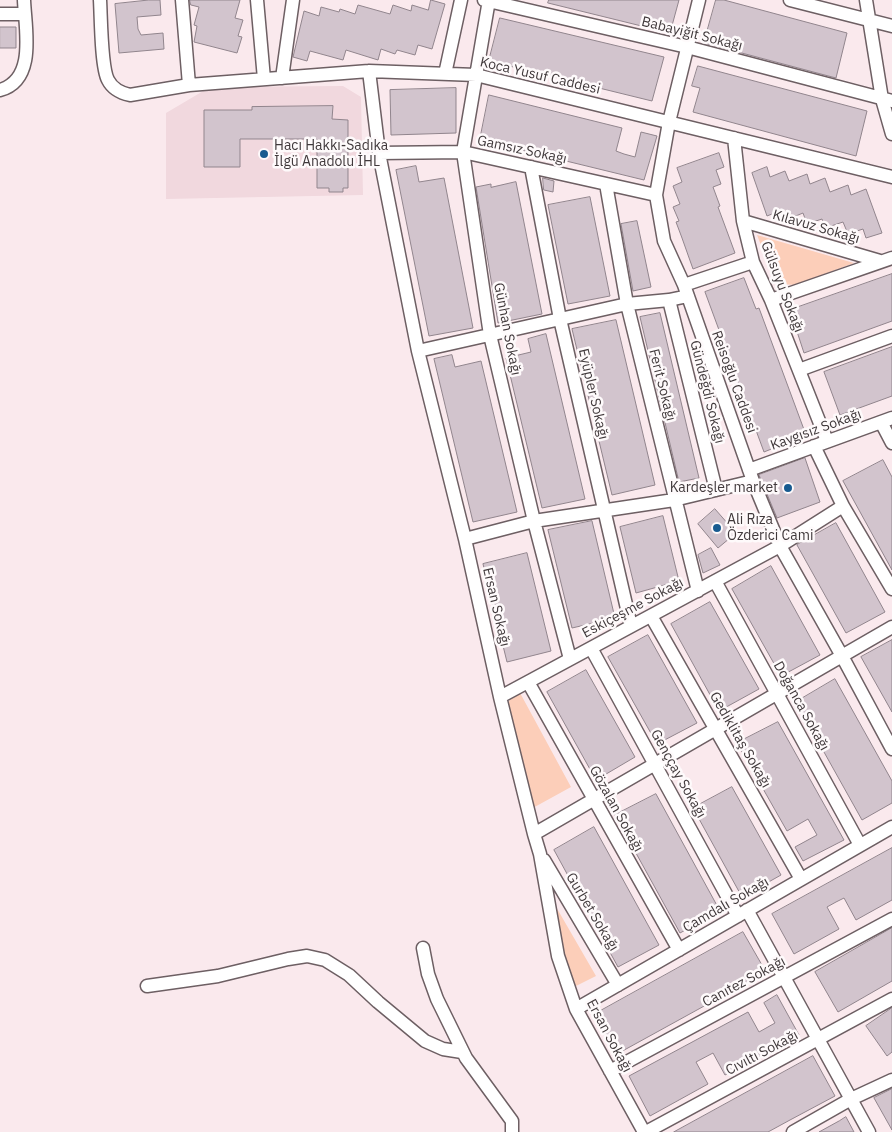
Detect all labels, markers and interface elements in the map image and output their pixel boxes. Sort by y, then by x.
street label: Babayiğit Sokağı [640,13,744,55]
street label: Koca Yusuf Caddesi [478,54,602,98]
street label: Gamsız Sokağı [476,132,568,168]
place label: Hacı Hakkı-Sadıka İlgü Anadolu İHL [274,138,388,170]
marker: Hacı Hakkı-Sadıka İlgü Anadolu İHL [258,148,270,160]
street label: Kılavuz Sokağı [771,207,861,247]
street label: Gülsuyu Sokağı [757,239,807,335]
street label: Günhan Sokağı [490,281,524,377]
street label: Reisoğlu Caddesi [708,329,760,435]
street label: Gündeğdi Sokağı [686,339,728,445]
street label: Eyüpler Sokağı [574,347,612,441]
street label: Ferit Sokağı [645,347,679,423]
street label: Kaygısız Sokağı [768,406,864,454]
place label: Kardeşler market [670,480,778,496]
marker: Kardeşler market [782,482,794,494]
place label: Ali Rıza Özderici Cami [727,512,813,544]
marker: Ali Rıza Özderici Cami [711,522,723,534]
street label: Ersan Sokağı [479,566,513,648]
street label: Eskiçeşme Sokağı [580,574,686,642]
street label: Doğanca Sokağı [770,658,832,754]
street label: Gediklitaş Sokağı [706,689,774,791]
street label: Genççay Sokağı [647,727,709,821]
street label: Gözalan Sokağı [585,763,647,855]
street label: Gurbet Sokağı [562,870,622,954]
street label: Çamdalı Sokağı [680,874,772,936]
street label: Canıtez Sokağı [700,953,788,1011]
street label: Ersan Sokağı [583,996,635,1076]
street label: Cıvıltı Sokağı [723,1027,801,1079]

